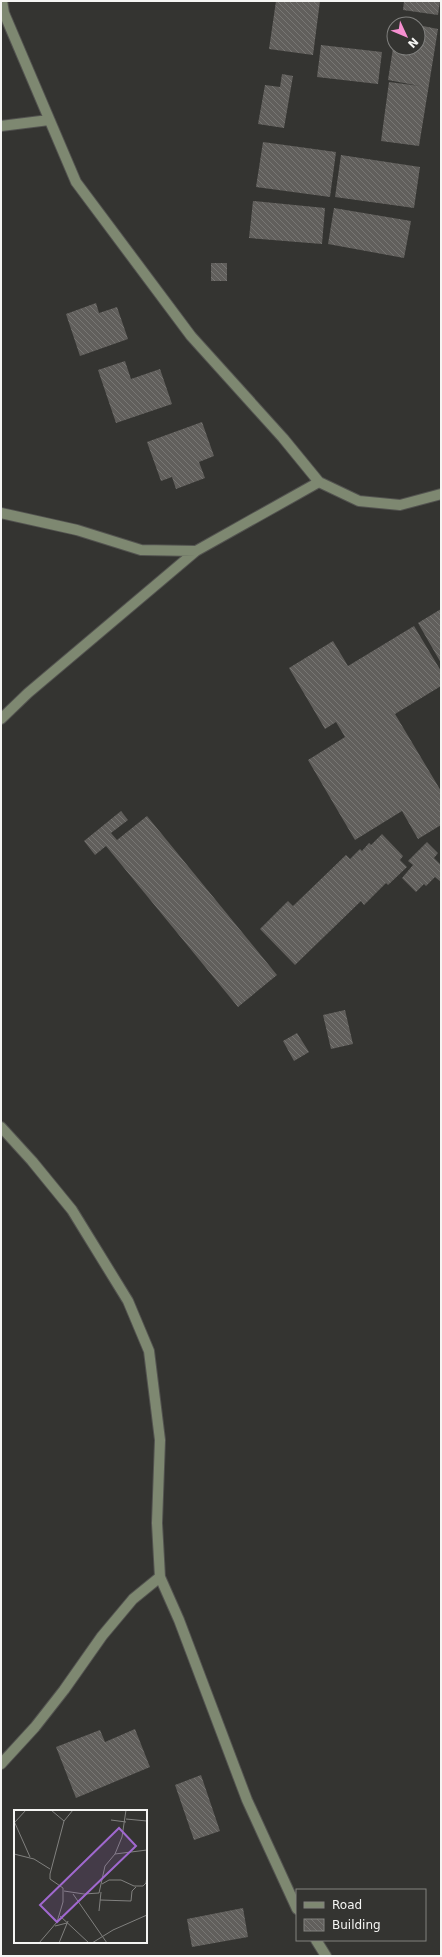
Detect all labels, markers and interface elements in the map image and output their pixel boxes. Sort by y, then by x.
north arrow [386,16,426,56]
text: N [405,35,421,50]
inset map [14,1810,147,1943]
legend [296,1889,426,1941]
text: Road [332,1898,362,1912]
text: Building [332,1918,381,1932]

